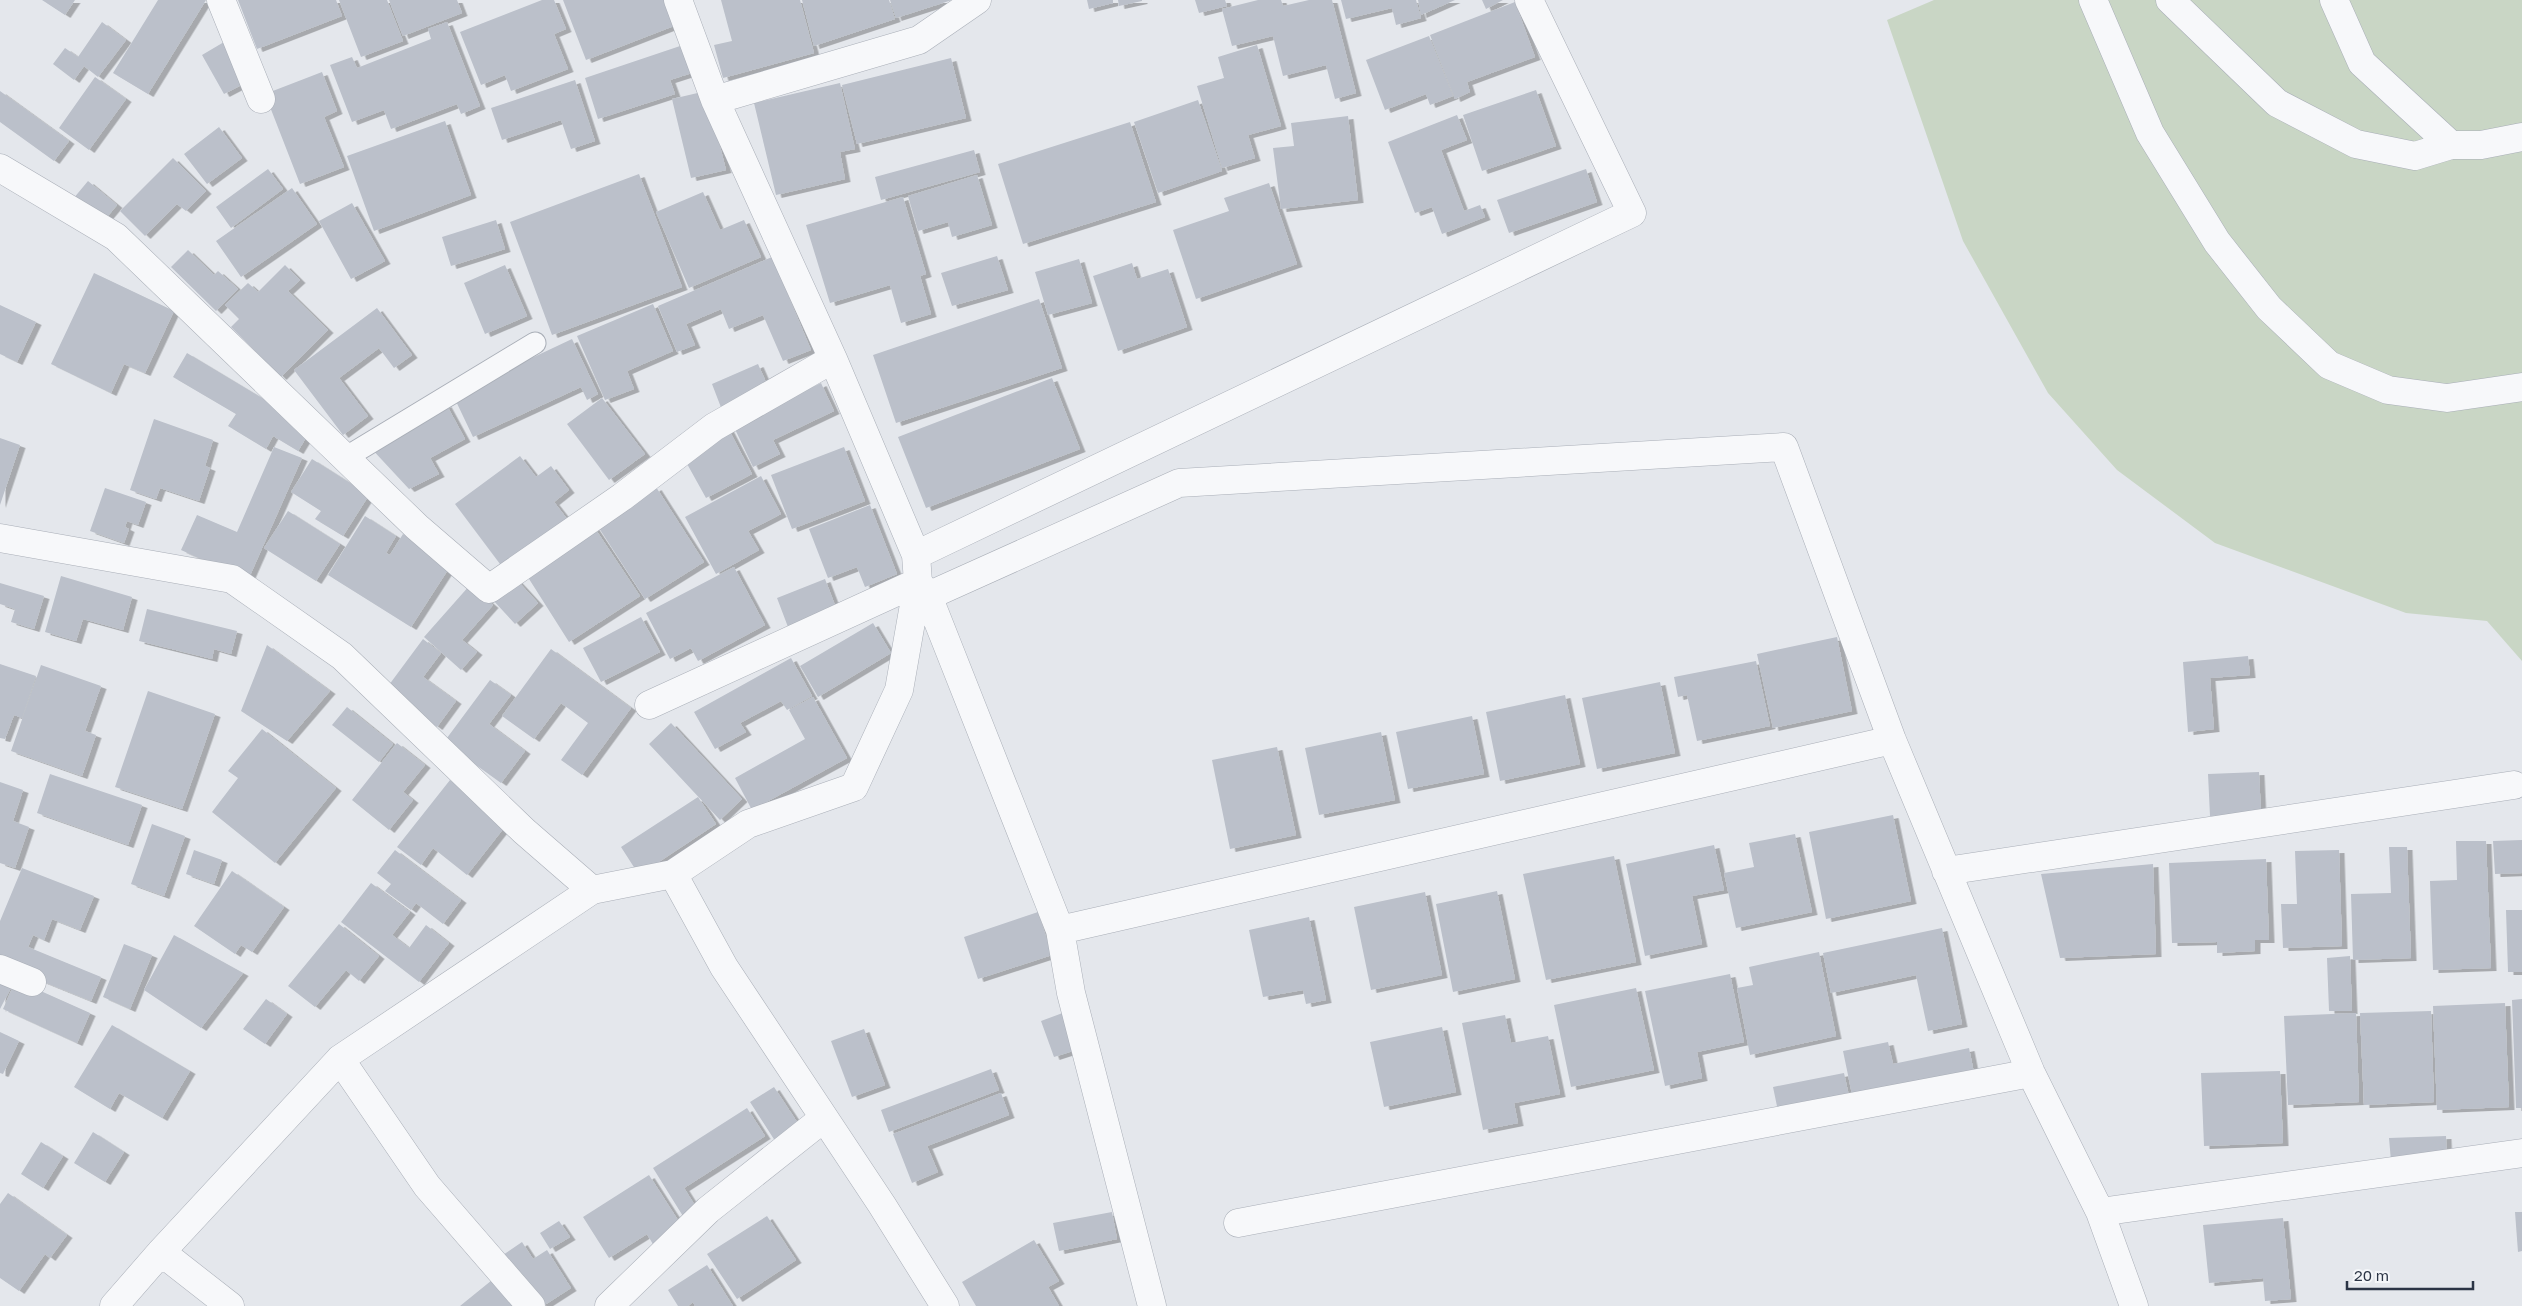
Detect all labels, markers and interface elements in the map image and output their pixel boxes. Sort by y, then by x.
scale bar [2347,1258,2473,1290]
text: 20 m [2354,1266,2389,1284]

